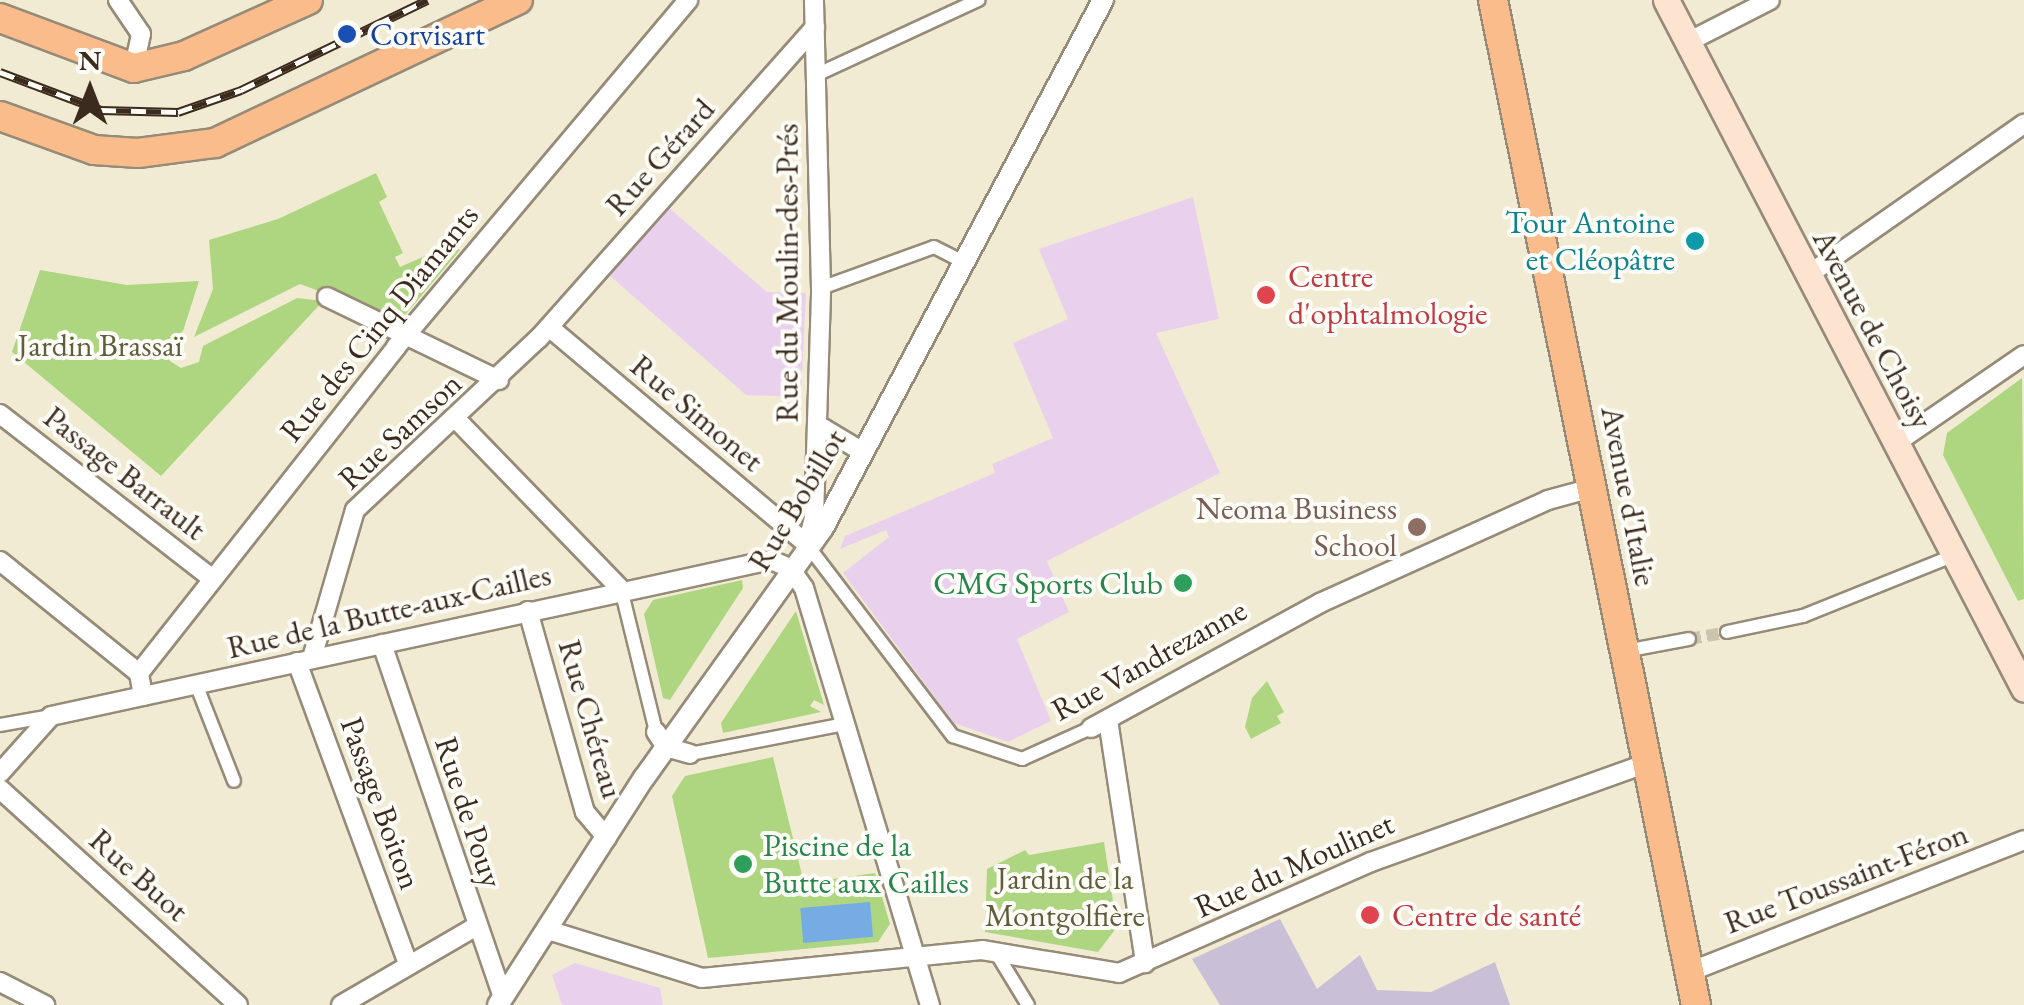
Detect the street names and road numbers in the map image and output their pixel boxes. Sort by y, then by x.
street label: Rue Gérard [597,90,723,224]
street label: Rue du Moulin-des-Prés [768,123,806,423]
street label: Rue des Cinq Diamants [272,197,486,449]
street label: Avenue de Choisy [1804,223,1942,435]
street label: Rue Simonet [623,346,771,480]
street label: Rue Samson [331,364,469,498]
street label: Passage Barrault [36,398,214,548]
street label: Avenue d'Italie [1593,403,1665,589]
street label: Rue Bobillot [740,422,854,578]
street label: Rue de la Butte-aux-Cailles [223,555,555,667]
street label: Rue Vandrezanne [1045,591,1253,729]
street label: Rue Chéreau [550,635,632,803]
street label: Passage Boiton [332,712,430,894]
street label: Rue de Pouy [427,732,511,892]
street label: Rue du Moulinet [1189,804,1399,926]
street label: Rue Toussaint-Féron [1719,814,1973,942]
street label: Rue Buot [82,821,196,929]

